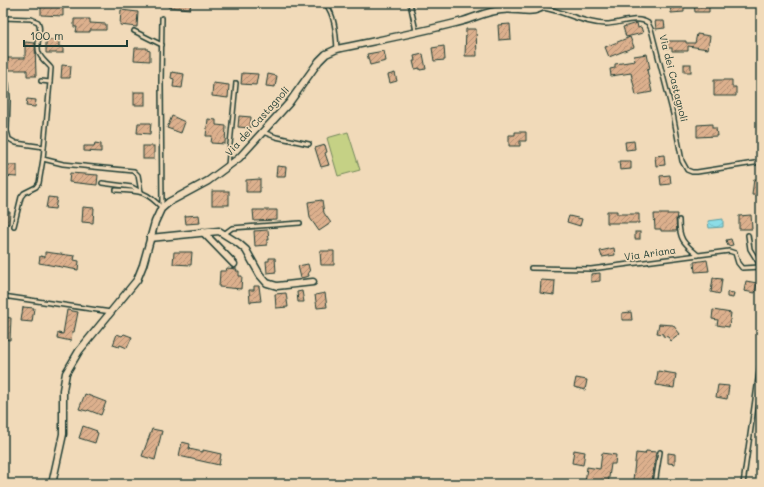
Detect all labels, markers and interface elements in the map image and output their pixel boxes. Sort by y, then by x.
scale bar [24,22,127,48]
text: 100 m [30,27,64,43]
street label: Via dei Castagnoli [656,33,692,123]
street label: Via dei Castagnoli [222,83,292,159]
street label: Via Ariana [623,242,677,264]

